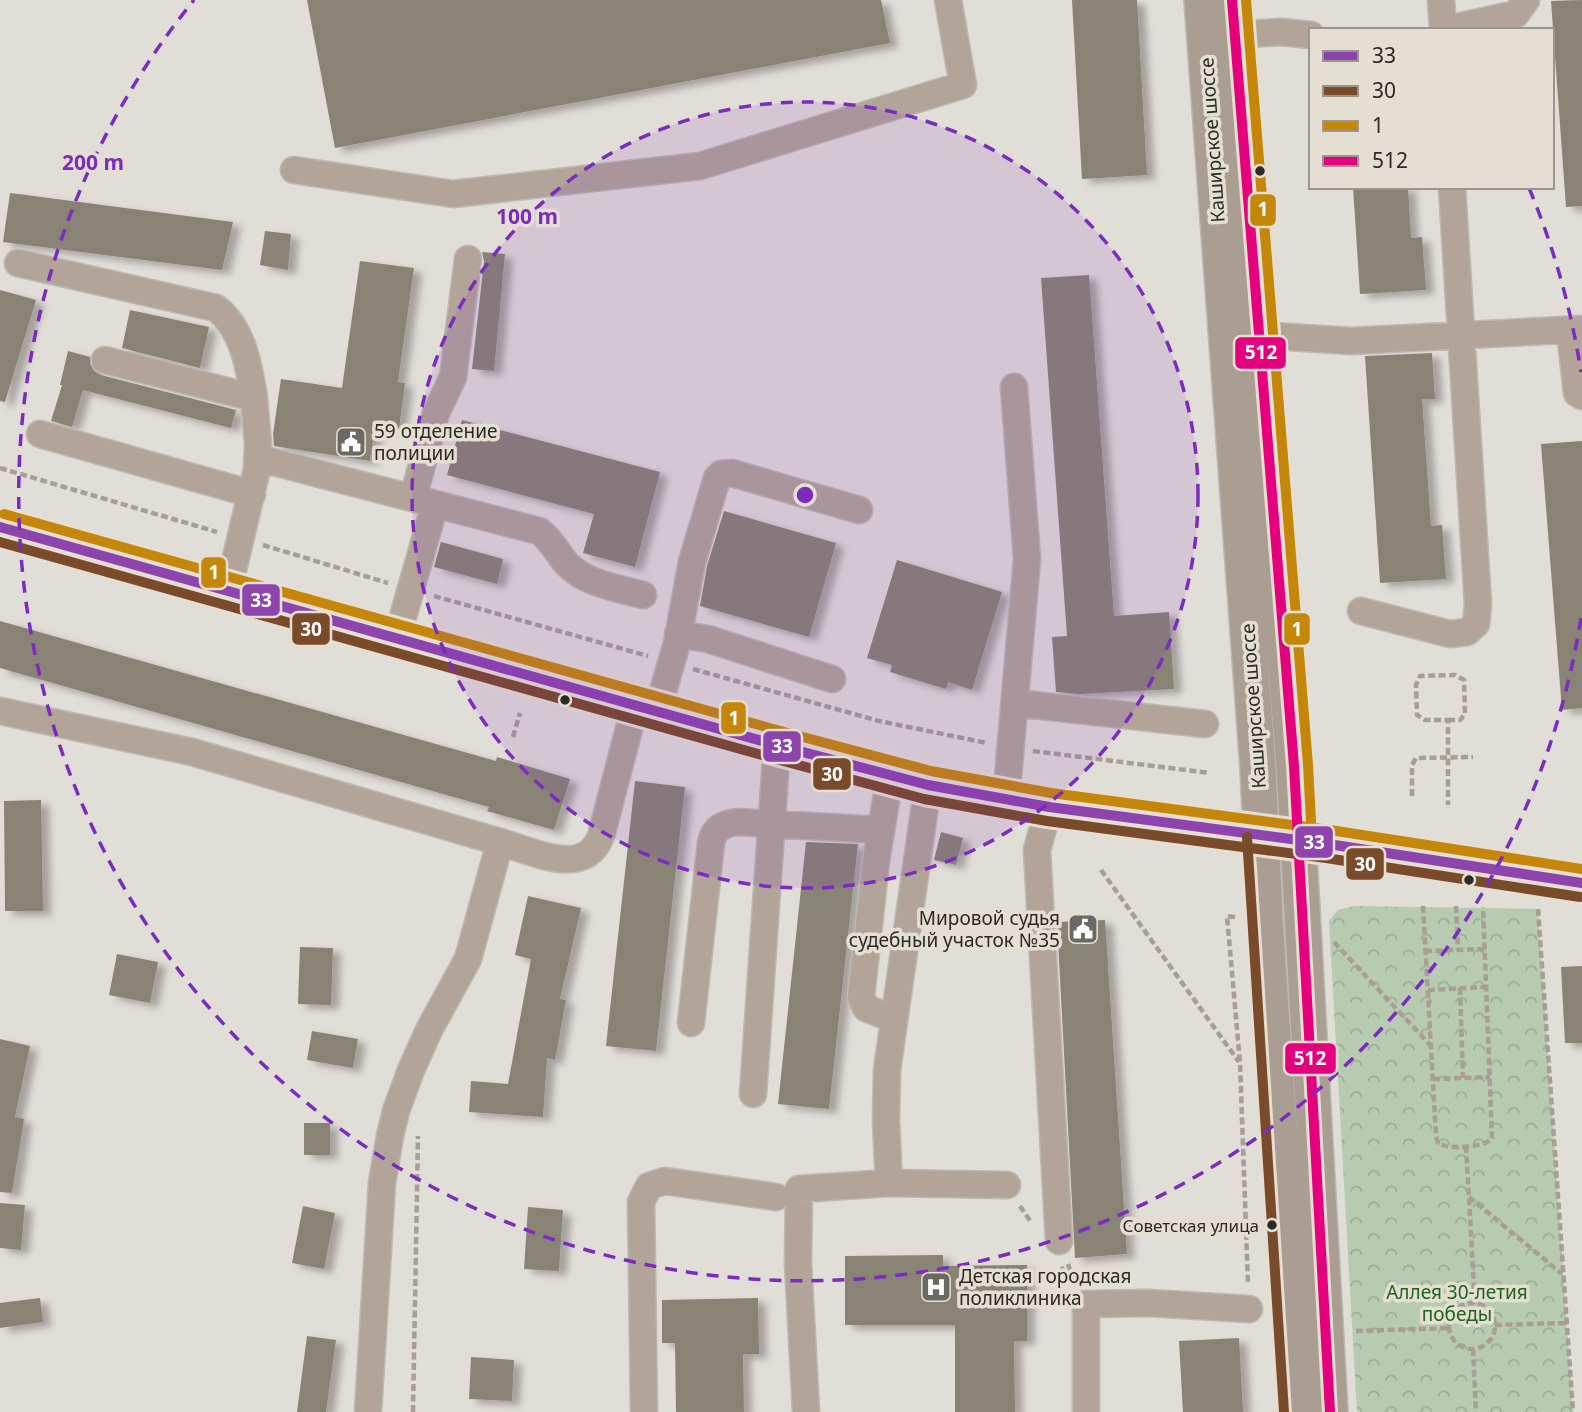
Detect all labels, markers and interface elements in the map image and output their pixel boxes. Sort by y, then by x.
legend [1309,28,1554,189]
text: 33 [1372,41,1396,69]
street label: Каширское шоссе [1193,57,1231,223]
text: 30 [1372,76,1396,104]
text: 1 [1372,111,1384,139]
text: 512 [1372,146,1408,174]
text: 200 m [62,148,124,176]
unlabelled marker [1253,164,1267,178]
line badge: 1 [1249,193,1277,227]
text: 1 [1258,196,1268,222]
text: 100 m [496,202,558,230]
line badge: 512 [1234,336,1287,370]
text: 512 [1245,339,1277,365]
place label: 59 отделение полиции [374,418,497,466]
public building icon: 59 отделение полиции [334,425,368,459]
centre of rings [793,483,817,507]
line badge: 1 [200,556,227,589]
text: 1 [209,559,219,585]
line badge: 33 [241,583,281,617]
text: 33 [250,587,272,613]
line badge: 30 [291,612,331,646]
line badge: 1 [1283,612,1311,646]
text: 30 [300,616,322,642]
text: 1 [1292,616,1302,642]
street label: Каширское шоссе [1234,623,1272,789]
unlabelled marker [558,693,572,707]
line badge: 1 [720,701,747,735]
text: 1 [729,705,739,731]
line badge: 33 [762,730,802,763]
text: 33 [771,733,793,759]
line badge: 30 [812,757,852,791]
text: 30 [821,761,843,787]
line badge: 33 [1294,825,1334,859]
text: 33 [1303,829,1325,855]
line badge: 30 [1345,847,1385,881]
text: 30 [1354,851,1376,877]
unlabelled marker [1462,873,1476,887]
place label: Мировой судья судебный участок №35 [849,905,1060,953]
public building icon: Мировой судья судебный участок №35 [1066,912,1100,946]
line badge: 512 [1284,1042,1337,1075]
text: 512 [1294,1045,1326,1071]
place label: Советская улица [1123,1214,1259,1237]
marker: Советская улица [1265,1218,1279,1232]
place label: Детская городская поликлиника [959,1263,1132,1311]
hospital icon: Детская городская поликлиника [919,1270,953,1304]
park label: Аллея 30-летия победы [1386,1279,1528,1327]

